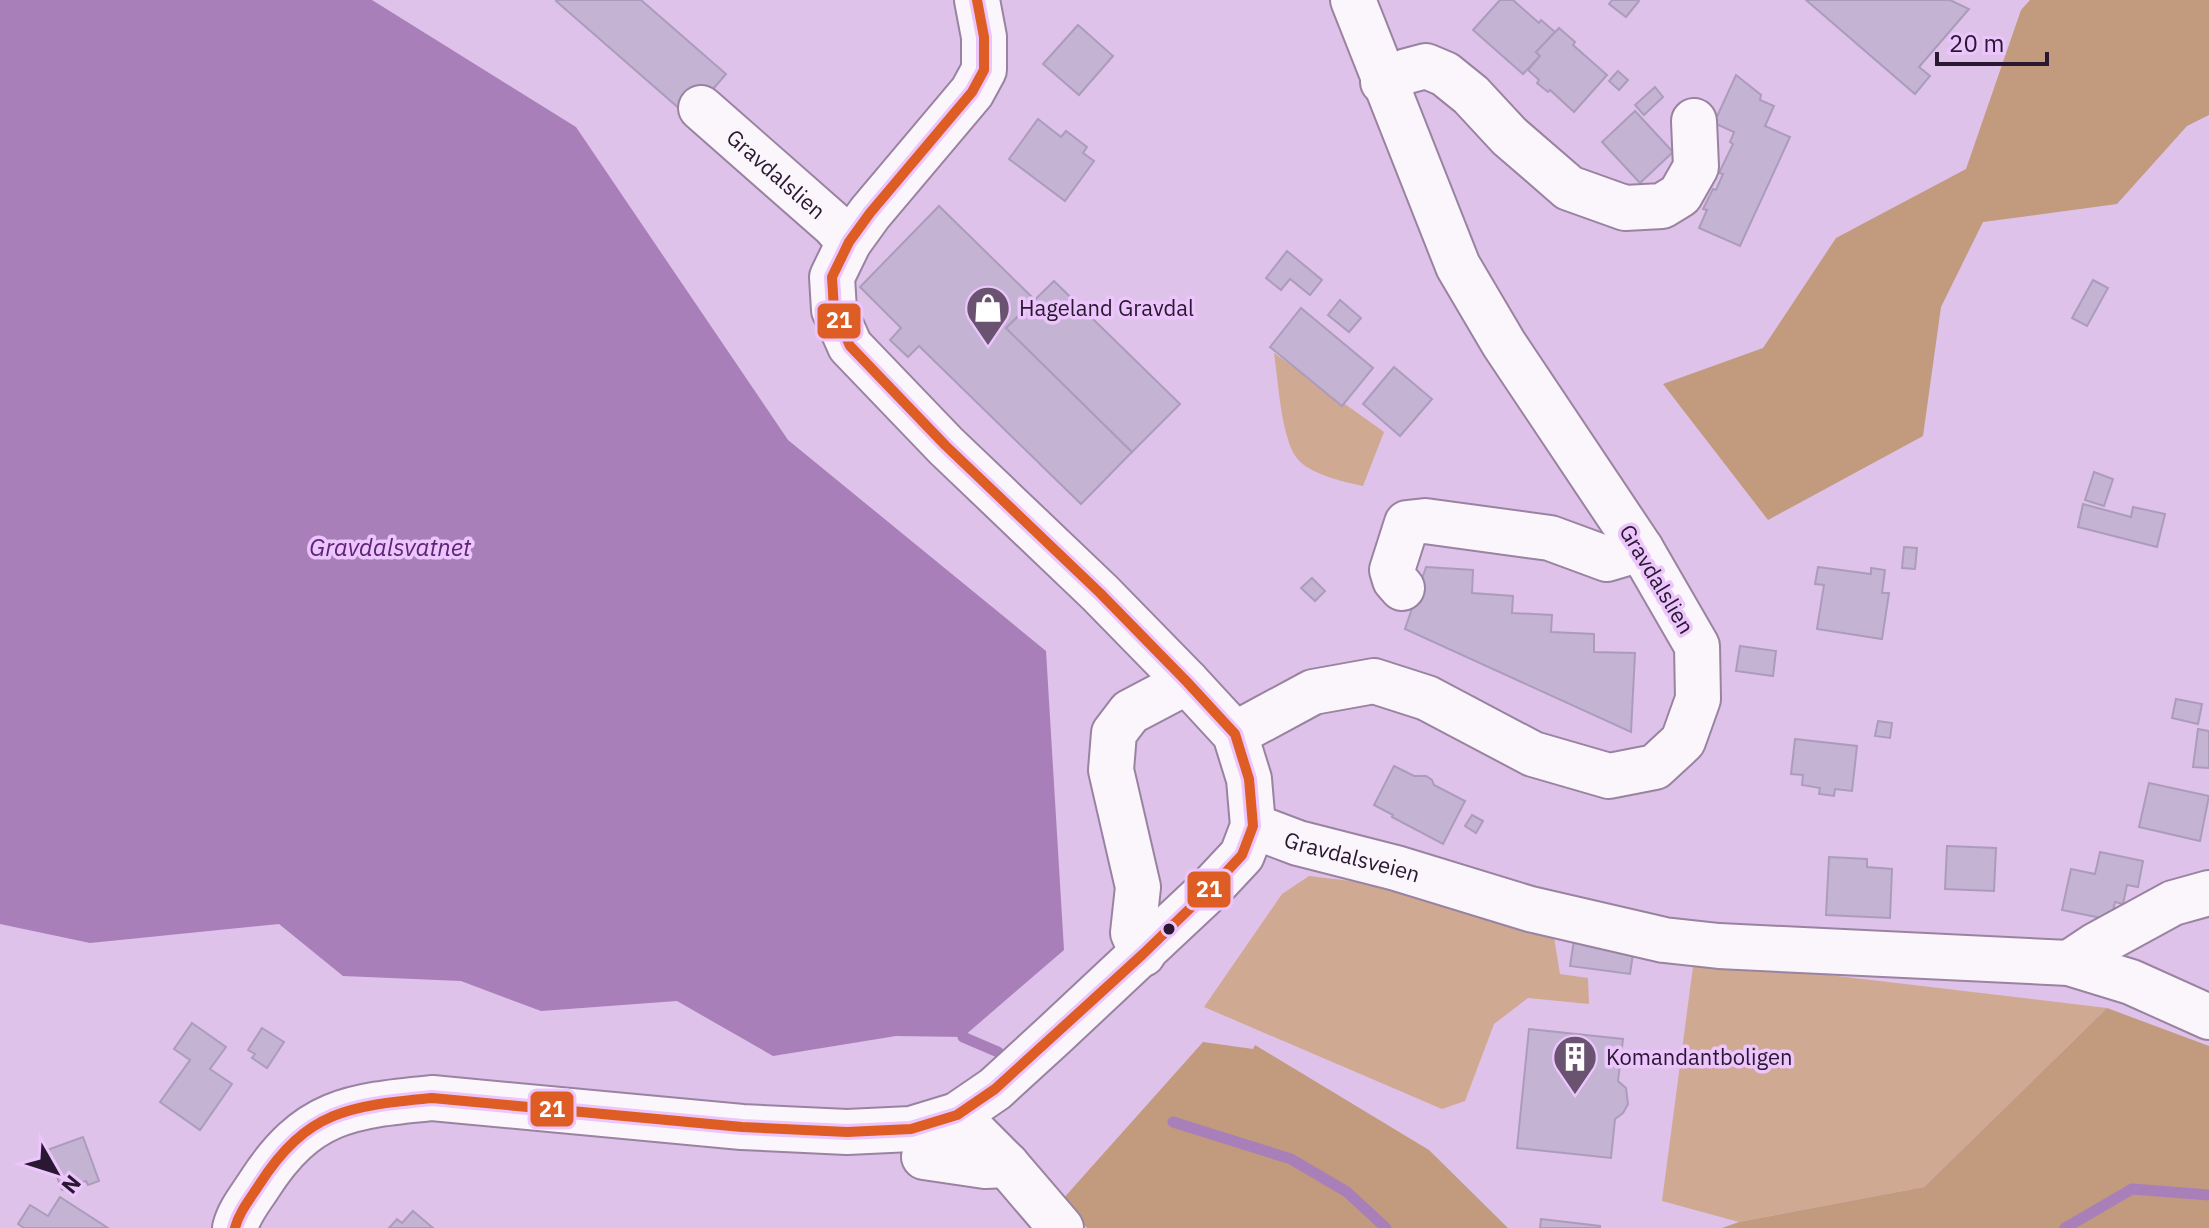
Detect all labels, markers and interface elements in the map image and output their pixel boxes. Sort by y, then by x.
scale bar [1937,16,2047,66]
text: 20 m [1949,27,2004,59]
street label: Gravdalslien [721,122,832,225]
shop icon: Hageland Gravdal [964,284,1012,347]
place label: Hageland Gravdal [1019,293,1194,322]
line badge: 21 [816,302,862,340]
text: 21 [826,305,852,334]
street label: Gravdalslien [1613,519,1701,639]
water label: Gravdalsvatnet [309,531,472,563]
street label: Gravdalsveien [1280,824,1424,889]
line badge: 21 [1186,870,1232,909]
text: 21 [1196,874,1222,903]
unlabelled marker [1161,921,1177,937]
building icon: Komandantboligen [1551,1033,1599,1096]
place label: Komandantboligen [1606,1042,1793,1071]
line badge: 21 [529,1090,575,1128]
text: 21 [539,1094,565,1123]
north arrow [16,1132,96,1212]
text: N [56,1170,88,1200]

